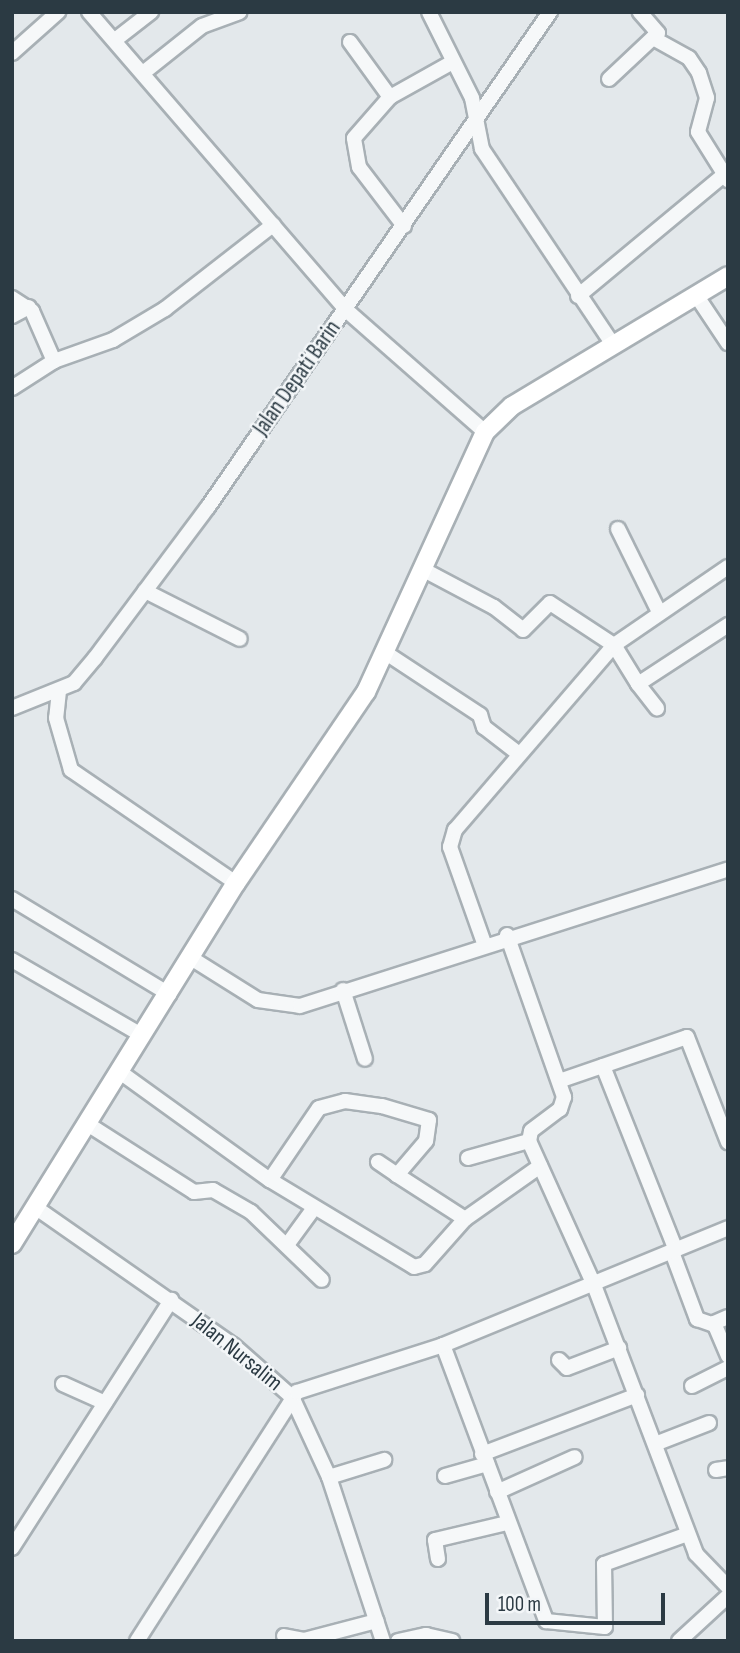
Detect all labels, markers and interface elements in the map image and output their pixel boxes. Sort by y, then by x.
street label: Jalan Depati Barin [247,315,347,441]
street label: Jalan Nursalim [186,1307,288,1397]
scale bar [488,1580,668,1624]
text: 100 m [498,1592,541,1617]

